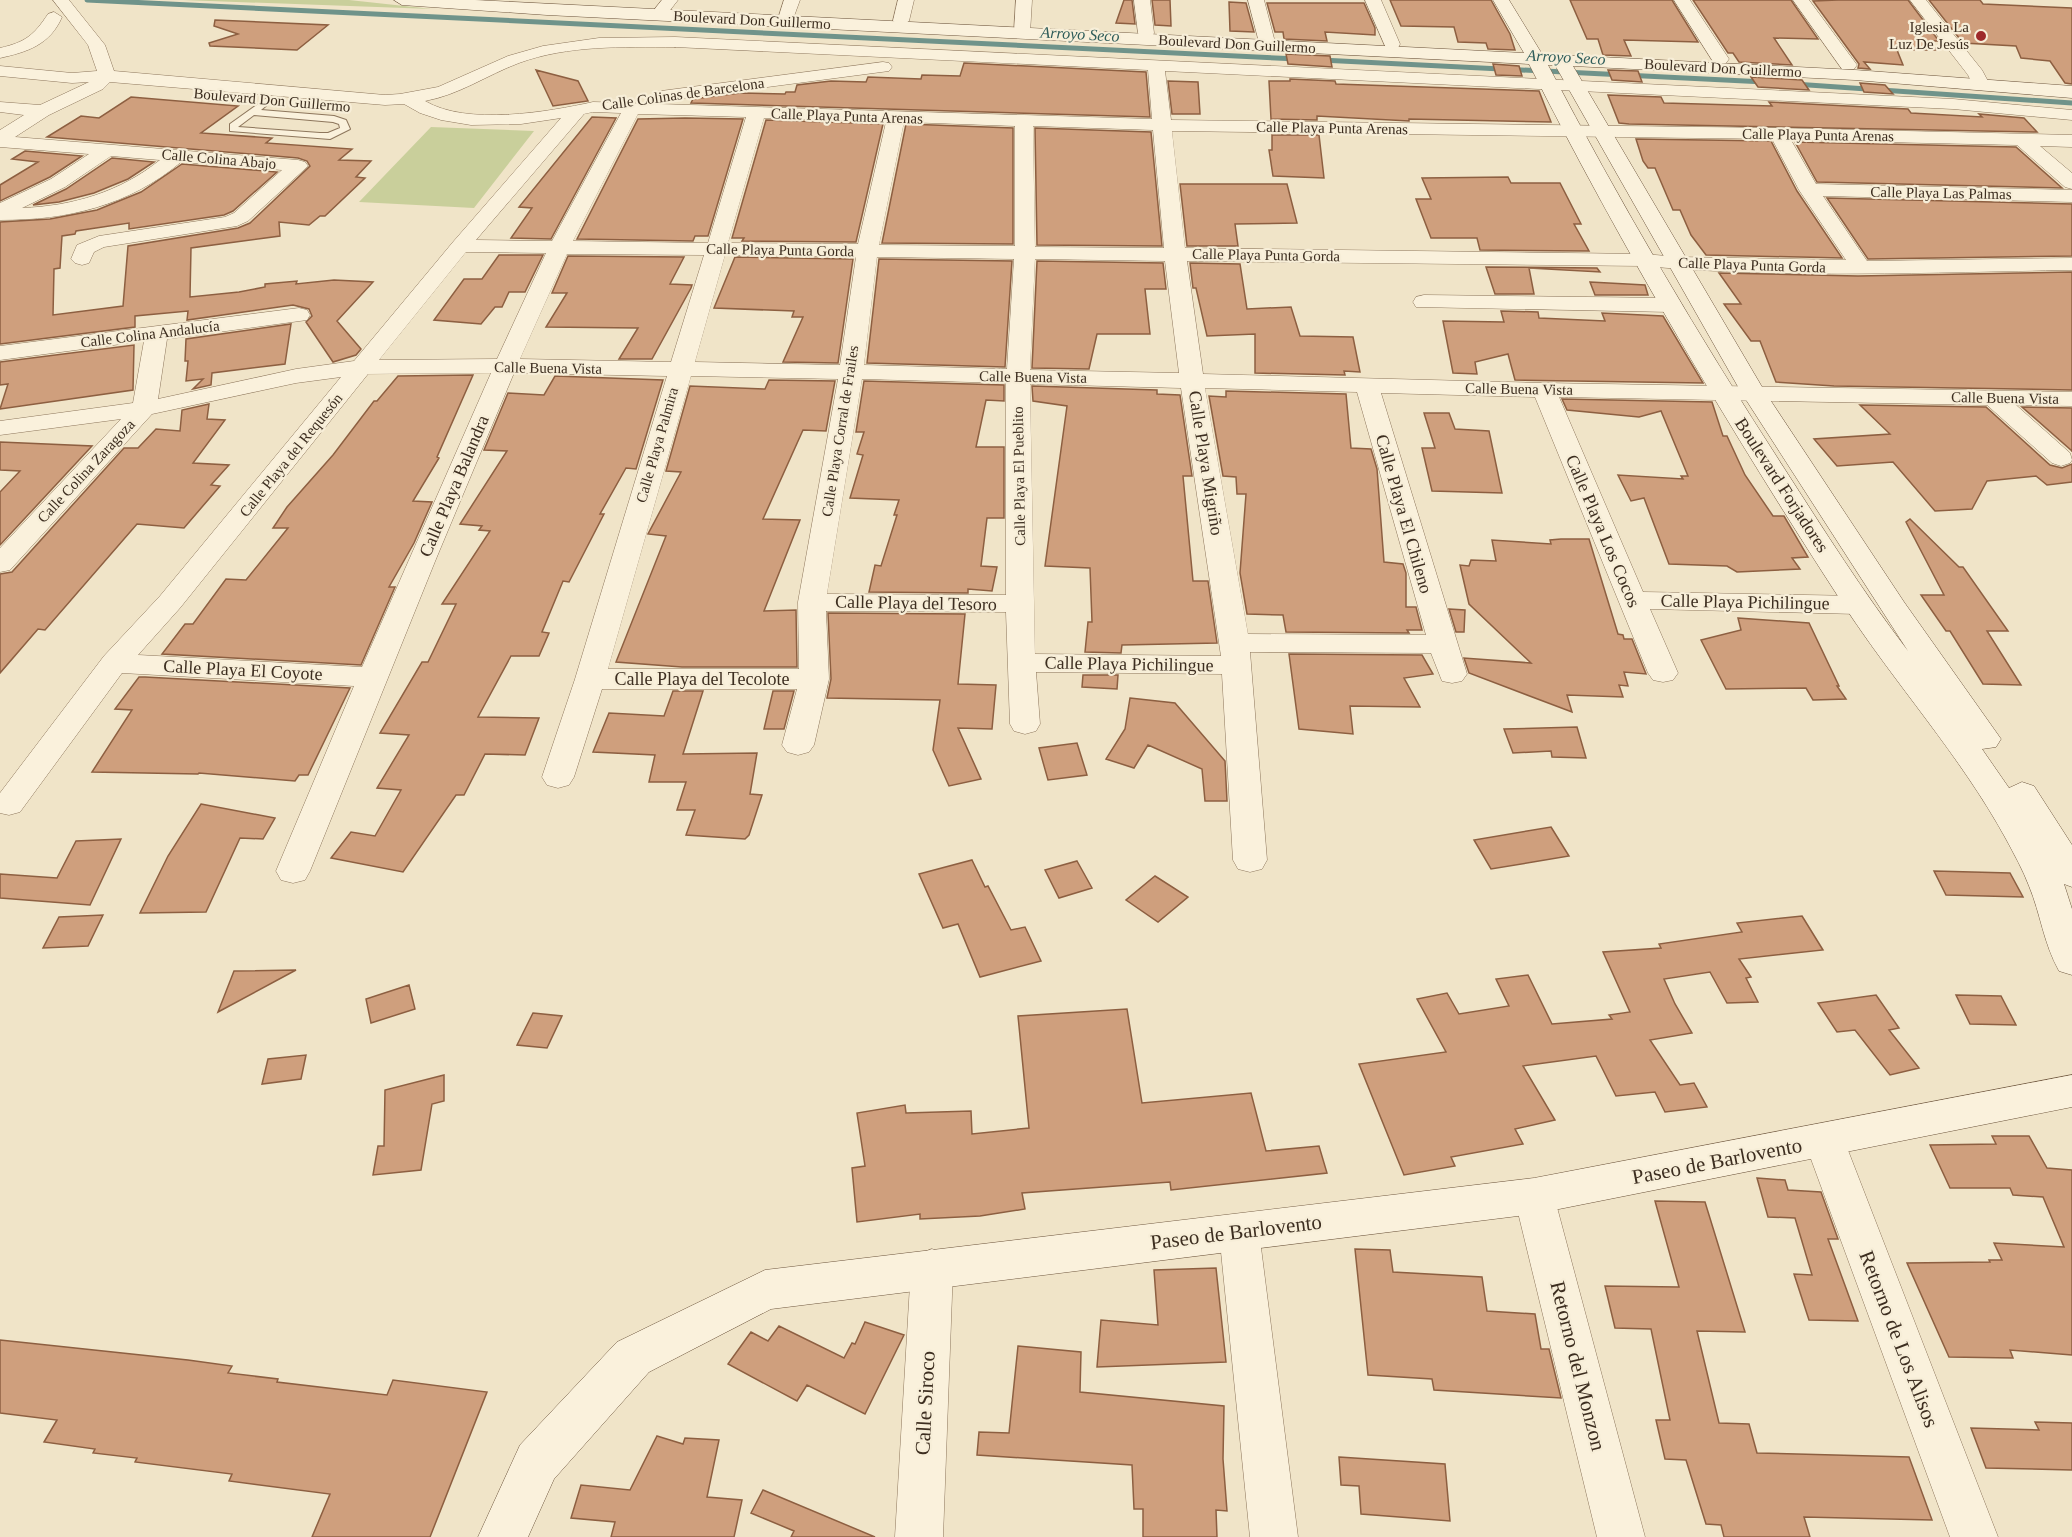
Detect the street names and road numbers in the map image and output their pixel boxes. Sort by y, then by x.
street label: Boulevard Don Guillermo [673,8,831,32]
street label: Boulevard Don Guillermo [1158,32,1316,56]
street label: Boulevard Don Guillermo [1644,56,1802,80]
street label: Calle Colinas de Barcelona [601,75,766,113]
street label: Boulevard Don Guillermo [193,85,351,115]
street label: Calle Playa Punta Arenas [771,105,923,127]
street label: Calle Playa Punta Arenas [1256,119,1408,137]
street label: Calle Playa Punta Arenas [1742,126,1894,144]
street label: Calle Colina Abajo [161,146,277,172]
street label: Calle Playa Las Palmas [1870,184,2012,202]
street label: Calle Playa Punta Gorda [706,241,854,259]
street label: Calle Playa Punta Gorda [1192,246,1340,264]
street label: Calle Playa Punta Gorda [1678,254,1827,276]
street label: Calle Colina Andalucía [80,317,221,350]
street label: Calle Playa Corral de Frailes [819,344,861,518]
street label: Calle Buena Vista [494,359,602,377]
street label: Calle Buena Vista [979,368,1087,386]
street label: Calle Buena Vista [1465,380,1573,398]
street label: Calle Playa Palmira [633,385,681,504]
street label: Calle Playa Migriño [1185,389,1227,537]
street label: Calle Buena Vista [1951,389,2059,407]
street label: Calle Playa del Requesón [236,390,346,520]
street label: Calle Playa El Pueblito [1010,406,1028,546]
street label: Calle Playa Balandra [415,412,493,560]
street label: Boulevard Forjadores [1731,414,1833,556]
street label: Calle Colina Zaragoza [34,416,138,526]
street label: Calle Playa El Chileno [1372,432,1436,596]
street label: Calle Playa Los Cocos [1562,452,1644,610]
street label: Calle Playa Pichilingue [1660,591,1830,613]
street label: Calle Playa del Tesoro [835,592,997,614]
street label: Calle Playa Pichilingue [1044,653,1214,675]
street label: Calle Playa El Coyote [163,656,323,684]
street label: Calle Playa del Tecolote [615,669,789,689]
street label: Paseo de Barlovento [1630,1133,1804,1189]
street label: Paseo de Barlovento [1149,1210,1323,1254]
street label: Retorno de Los Alisos [1854,1247,1944,1431]
street label: Retorno del Monzon [1545,1279,1611,1454]
street label: Calle Siroco [910,1350,940,1456]

